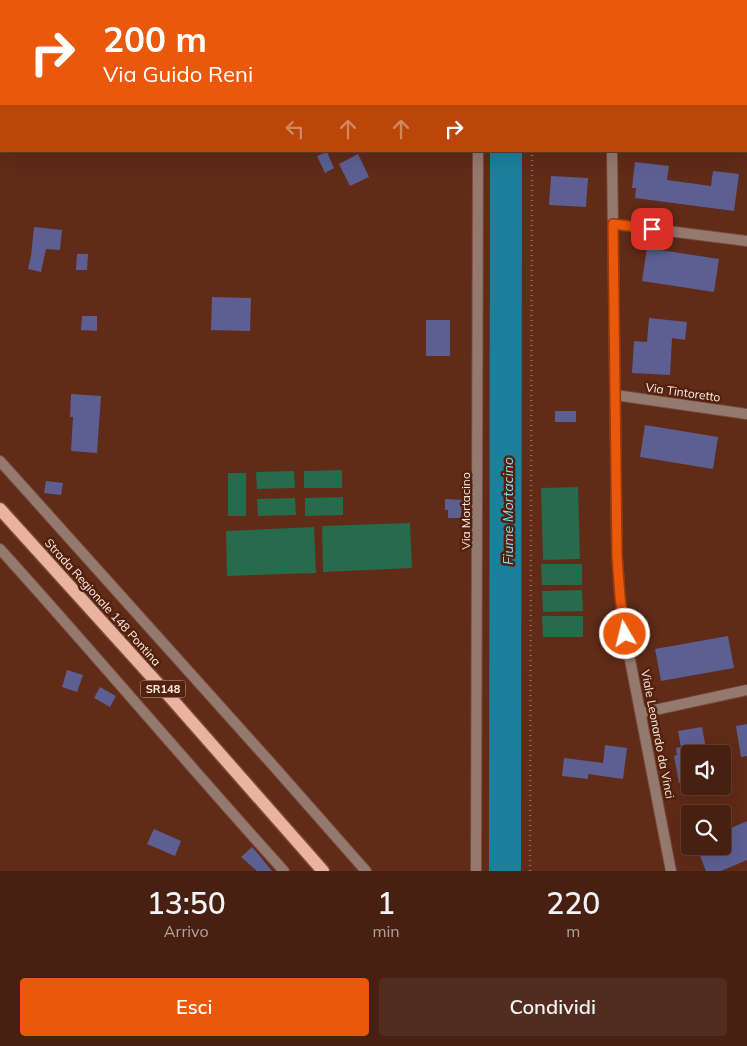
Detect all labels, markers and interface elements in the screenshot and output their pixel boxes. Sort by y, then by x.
text: 200 m [103,17,207,61]
icon: right [20,20,85,85]
text: Via Guido Reni [103,60,253,88]
icon: left [281,115,309,143]
icon: ahead [334,115,362,143]
icon: ahead [387,115,415,143]
icon: right [440,115,468,143]
pin [631,208,673,250]
icon: arrive [638,215,666,243]
street label: Via Tintoretto [645,379,722,405]
water label: Fiume Mortacino [499,457,517,565]
street label: Via Mortacino [458,472,473,550]
street label: Strada Regionale 148 Pontina [42,535,164,669]
position arrow [598,607,650,659]
street label: Viale Leonardo da Vinci [638,668,678,800]
road number: SR148 [140,681,186,698]
map controls [681,745,731,855]
button: sound [681,745,731,795]
button: search [681,805,731,855]
text: 13:50 [147,884,226,922]
text: 1 [377,884,395,922]
text: 220 [546,884,600,922]
text: Arrivo [164,921,209,941]
text: min [372,921,400,941]
text: m [566,921,580,941]
button: Esci [20,978,369,1036]
button: Condividi [379,978,727,1036]

